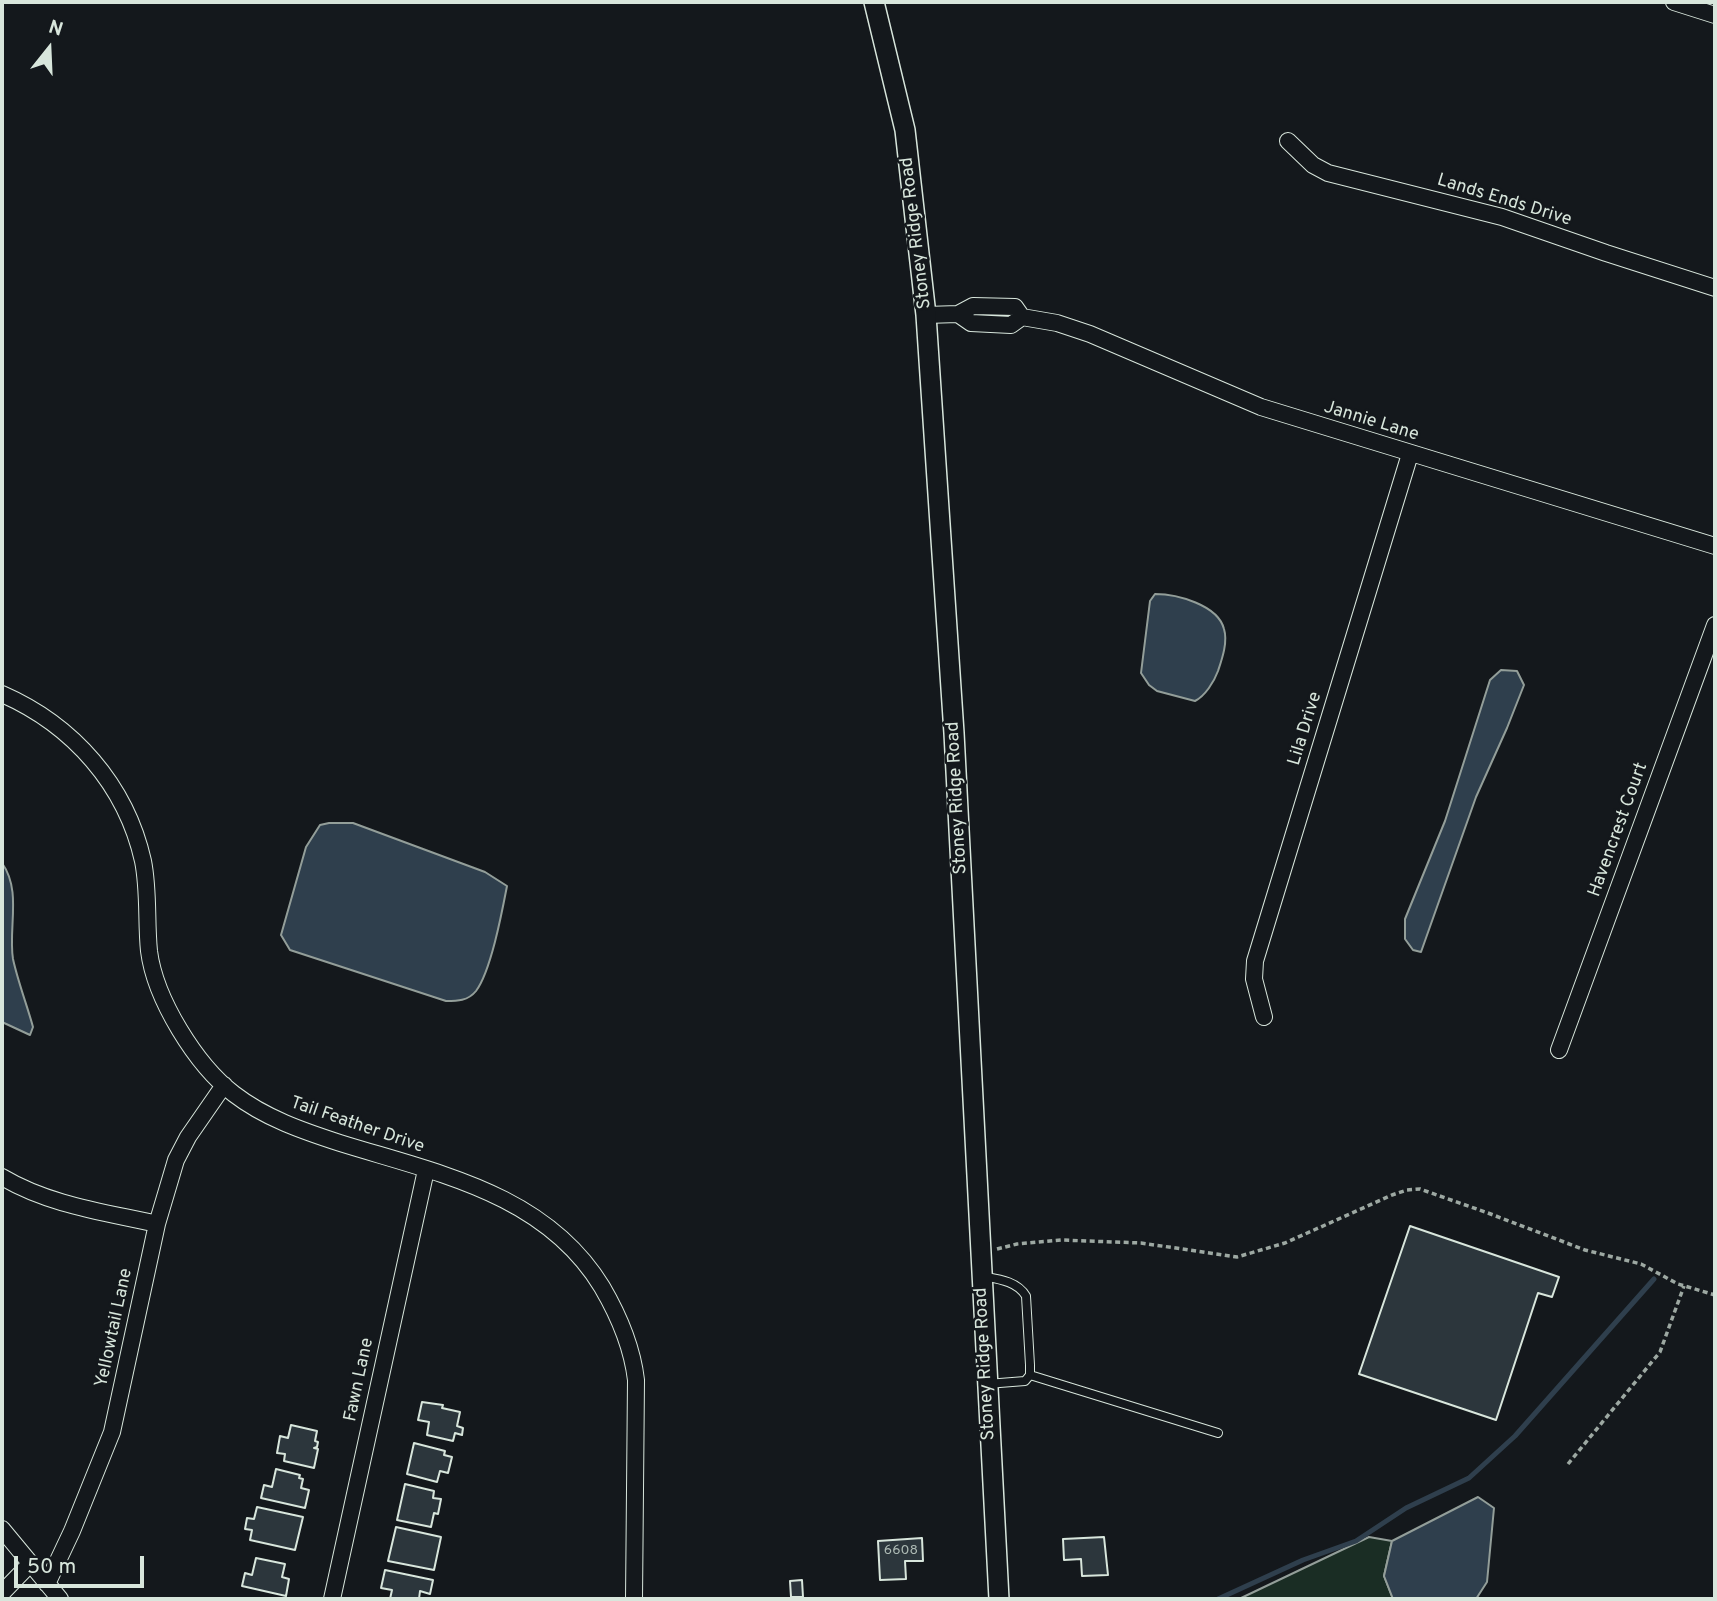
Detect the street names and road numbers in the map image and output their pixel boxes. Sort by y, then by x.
street label: Stoney Ridge Road [897,156,937,310]
street label: Lands Ends Drive [1434,170,1574,232]
street label: Jannie Lane [1321,397,1421,447]
street label: Lila Drive [1285,690,1327,768]
street label: Stoney Ridge Road [943,721,973,875]
street label: Havencrest Court [1585,760,1653,900]
street label: Tail Feather Drive [287,1093,427,1159]
street label: Yellowtail Lane [92,1266,138,1390]
street label: Stoney Ridge Road [971,1287,1001,1441]
street label: Fawn Lane [341,1336,379,1424]

